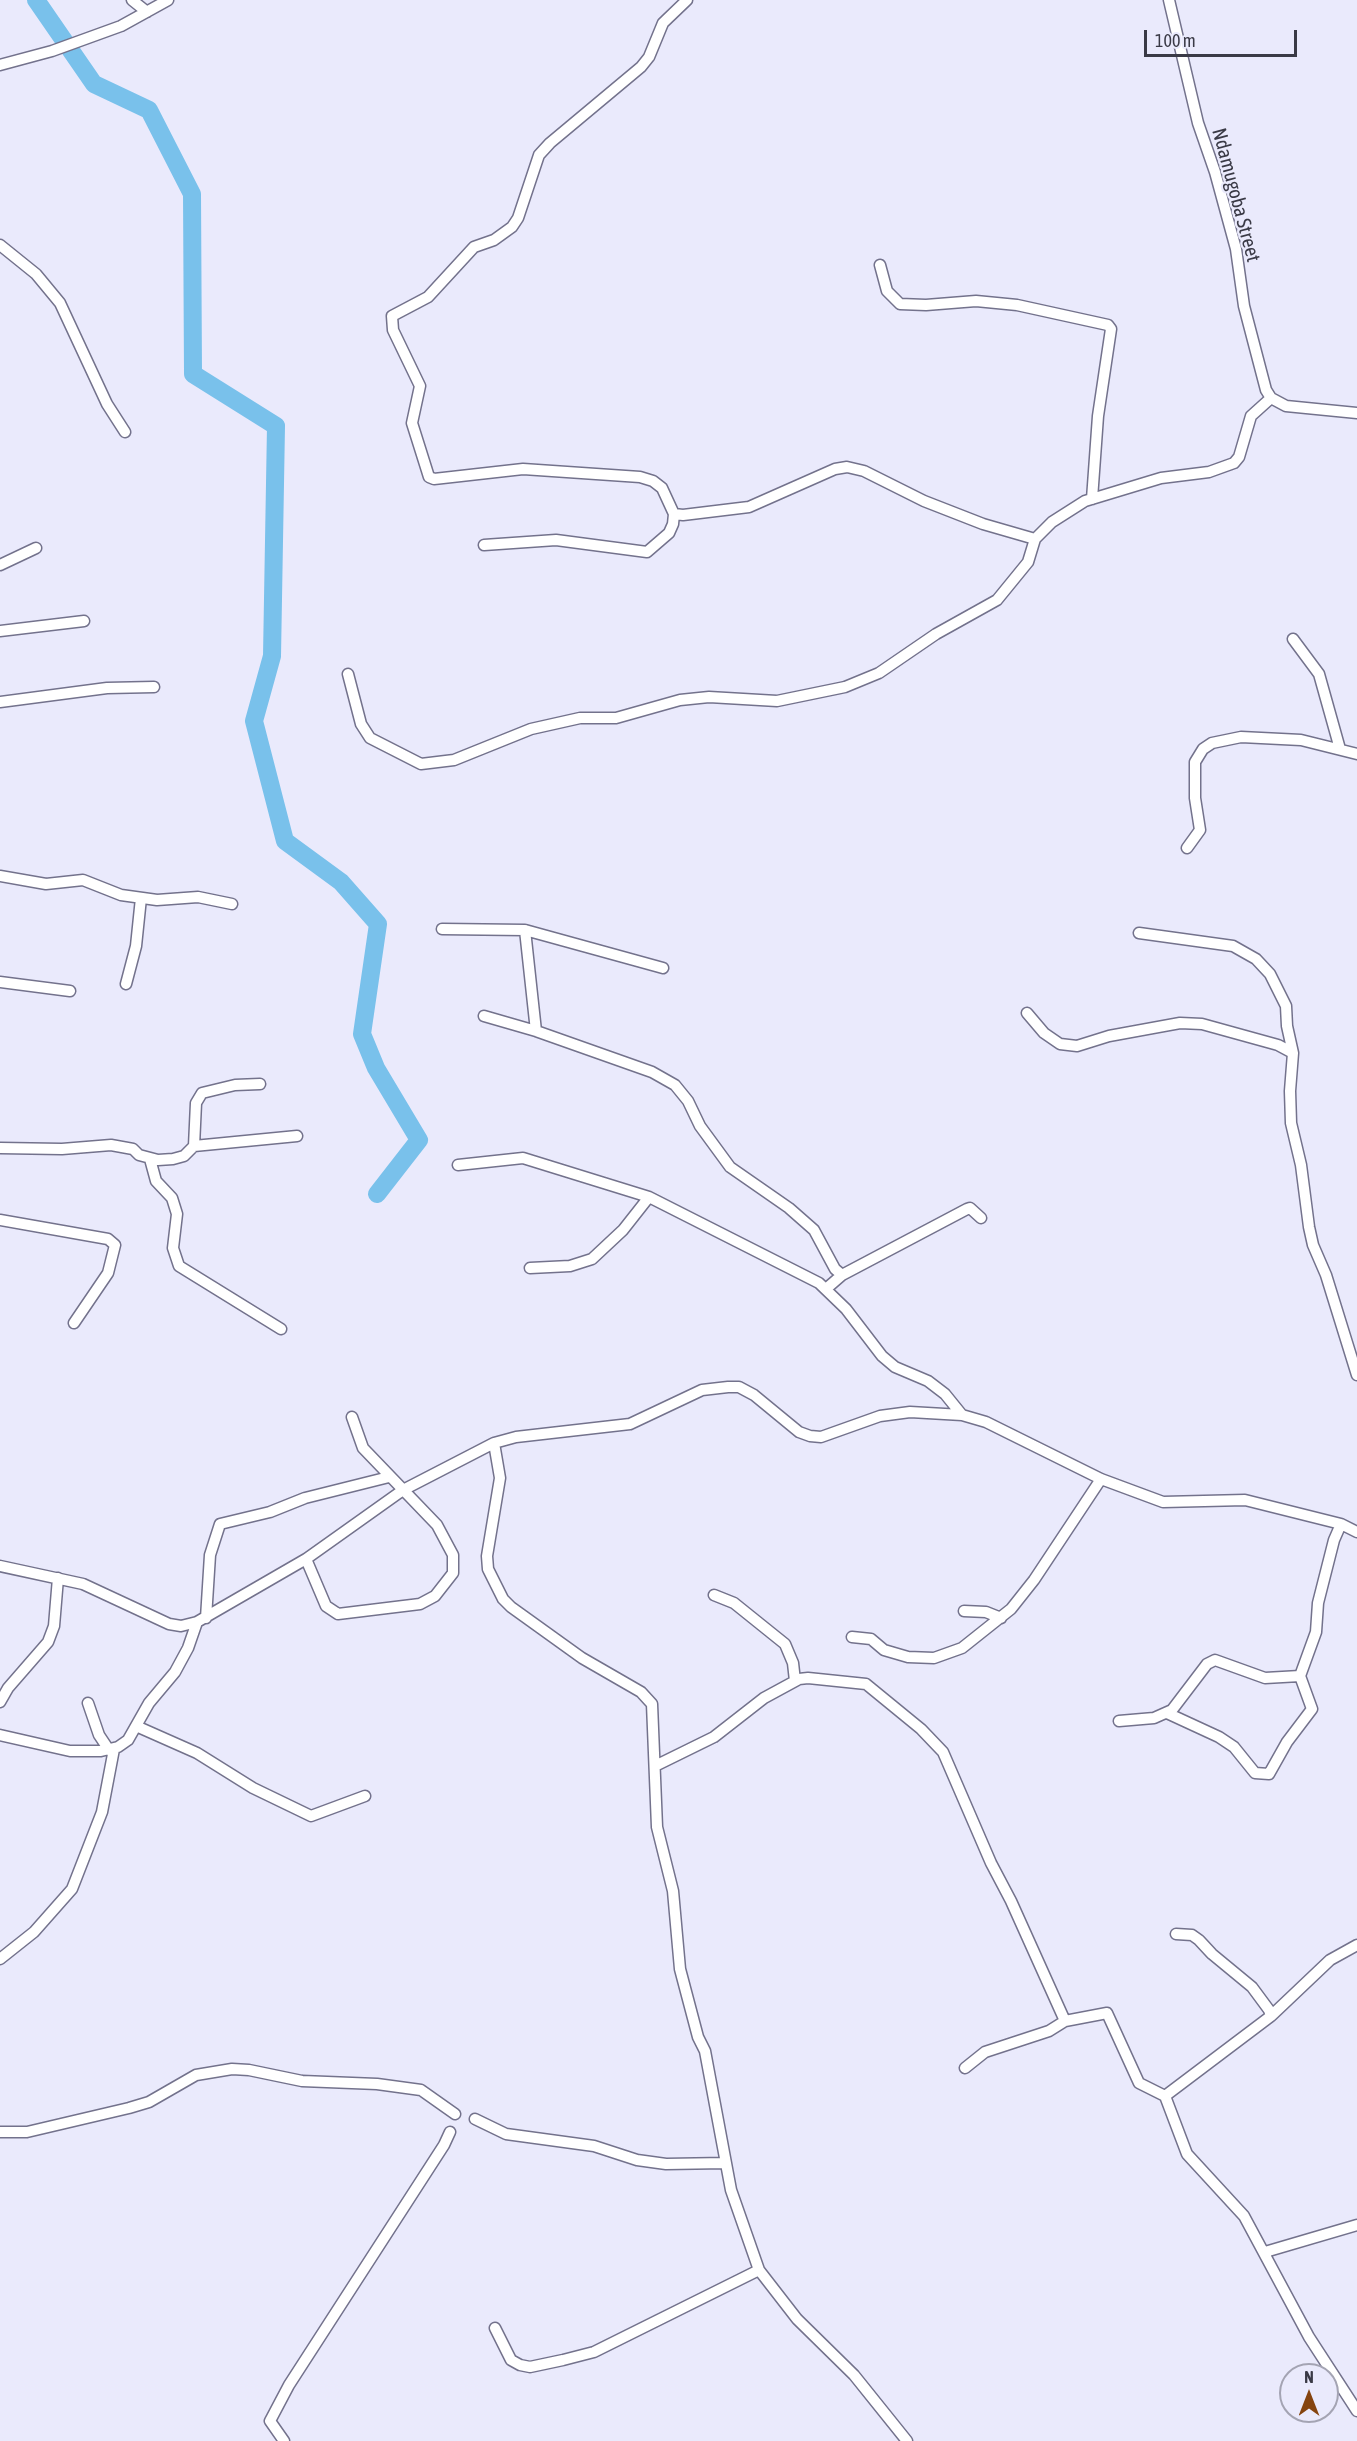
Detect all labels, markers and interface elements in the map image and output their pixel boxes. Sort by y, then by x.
scale bar [1147,18,1300,56]
text: 100 m [1155,30,1196,51]
street label: Ndamugoba Street [1207,125,1265,265]
north arrow [1279,2363,1339,2423]
text: N [1304,2368,1314,2386]

